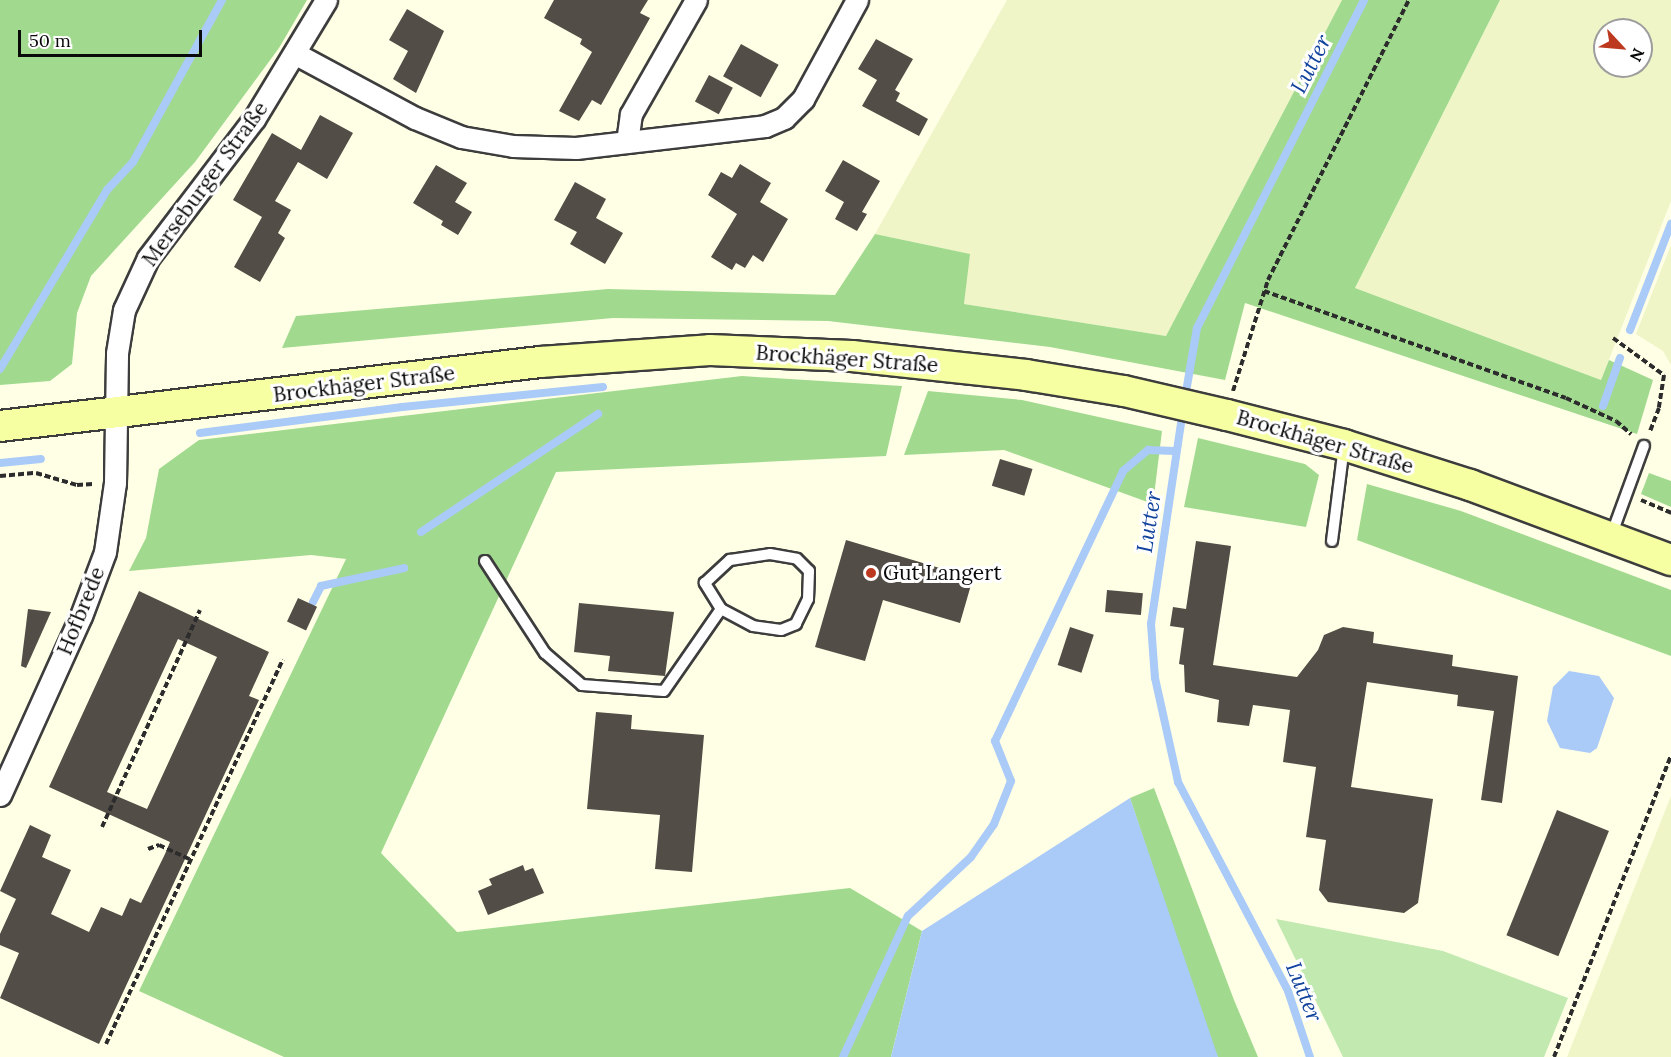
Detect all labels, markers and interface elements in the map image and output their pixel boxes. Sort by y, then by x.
scale bar [21,18,206,56]
north arrow [1593,18,1653,78]
text: 50 m [29,29,71,52]
water label: Lutter [1285,30,1337,98]
text: N [1626,45,1649,65]
street label: Merseburger Straße [137,97,273,271]
street label: Brockhäger Straße [755,340,939,378]
street label: Brockhäger Straße [272,360,456,408]
street label: Brockhäger Straße [1234,405,1416,479]
water label: Lutter [1131,489,1167,555]
place label: Gut Langert [883,560,1002,586]
street label: Hofbrede [52,563,110,659]
marker: Gut Langert [864,566,878,580]
water label: Lutter [1280,958,1328,1026]

